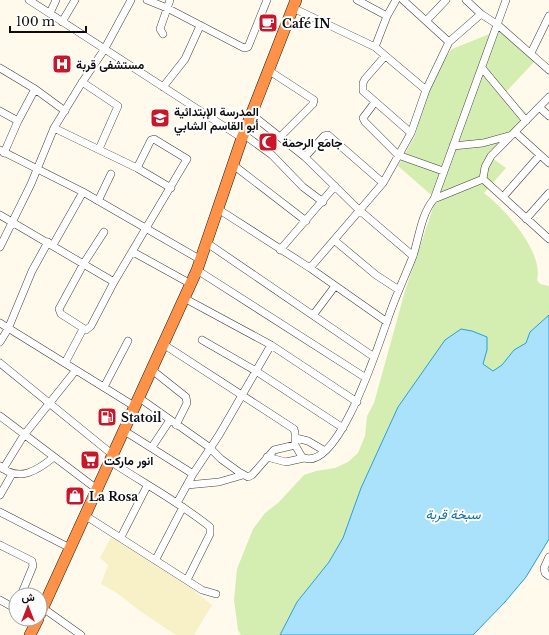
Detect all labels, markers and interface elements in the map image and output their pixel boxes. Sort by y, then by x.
scale bar [10,8,86,34]
cafe icon: Café IN [257,12,279,34]
text: 100 m [16,14,55,29]
place label: Café IN [282,16,331,31]
hospital icon: مستشفى قربة [51,53,73,75]
place label: مستشفى قربة [76,57,145,73]
place label: المدرسة الإبتدائية أبو القاسم الشابي [174,104,259,136]
school or university icon: المدرسة الإبتدائية أبو القاسم الشابي [149,107,171,129]
mosque icon: جامع الرحمة [257,131,279,153]
place label: جامع الرحمة [282,135,342,151]
fuel station icon: Statoil [96,406,118,428]
place label: Statoil [121,410,162,425]
supermarket icon: انور ماركت [79,449,101,471]
place label: انور ماركت [104,453,153,469]
shop icon: La Rosa [64,485,86,507]
place label: La Rosa [89,489,138,504]
water label: سبخة قربة [425,506,481,523]
north arrow [8,587,48,627]
text: ش [21,590,35,604]

